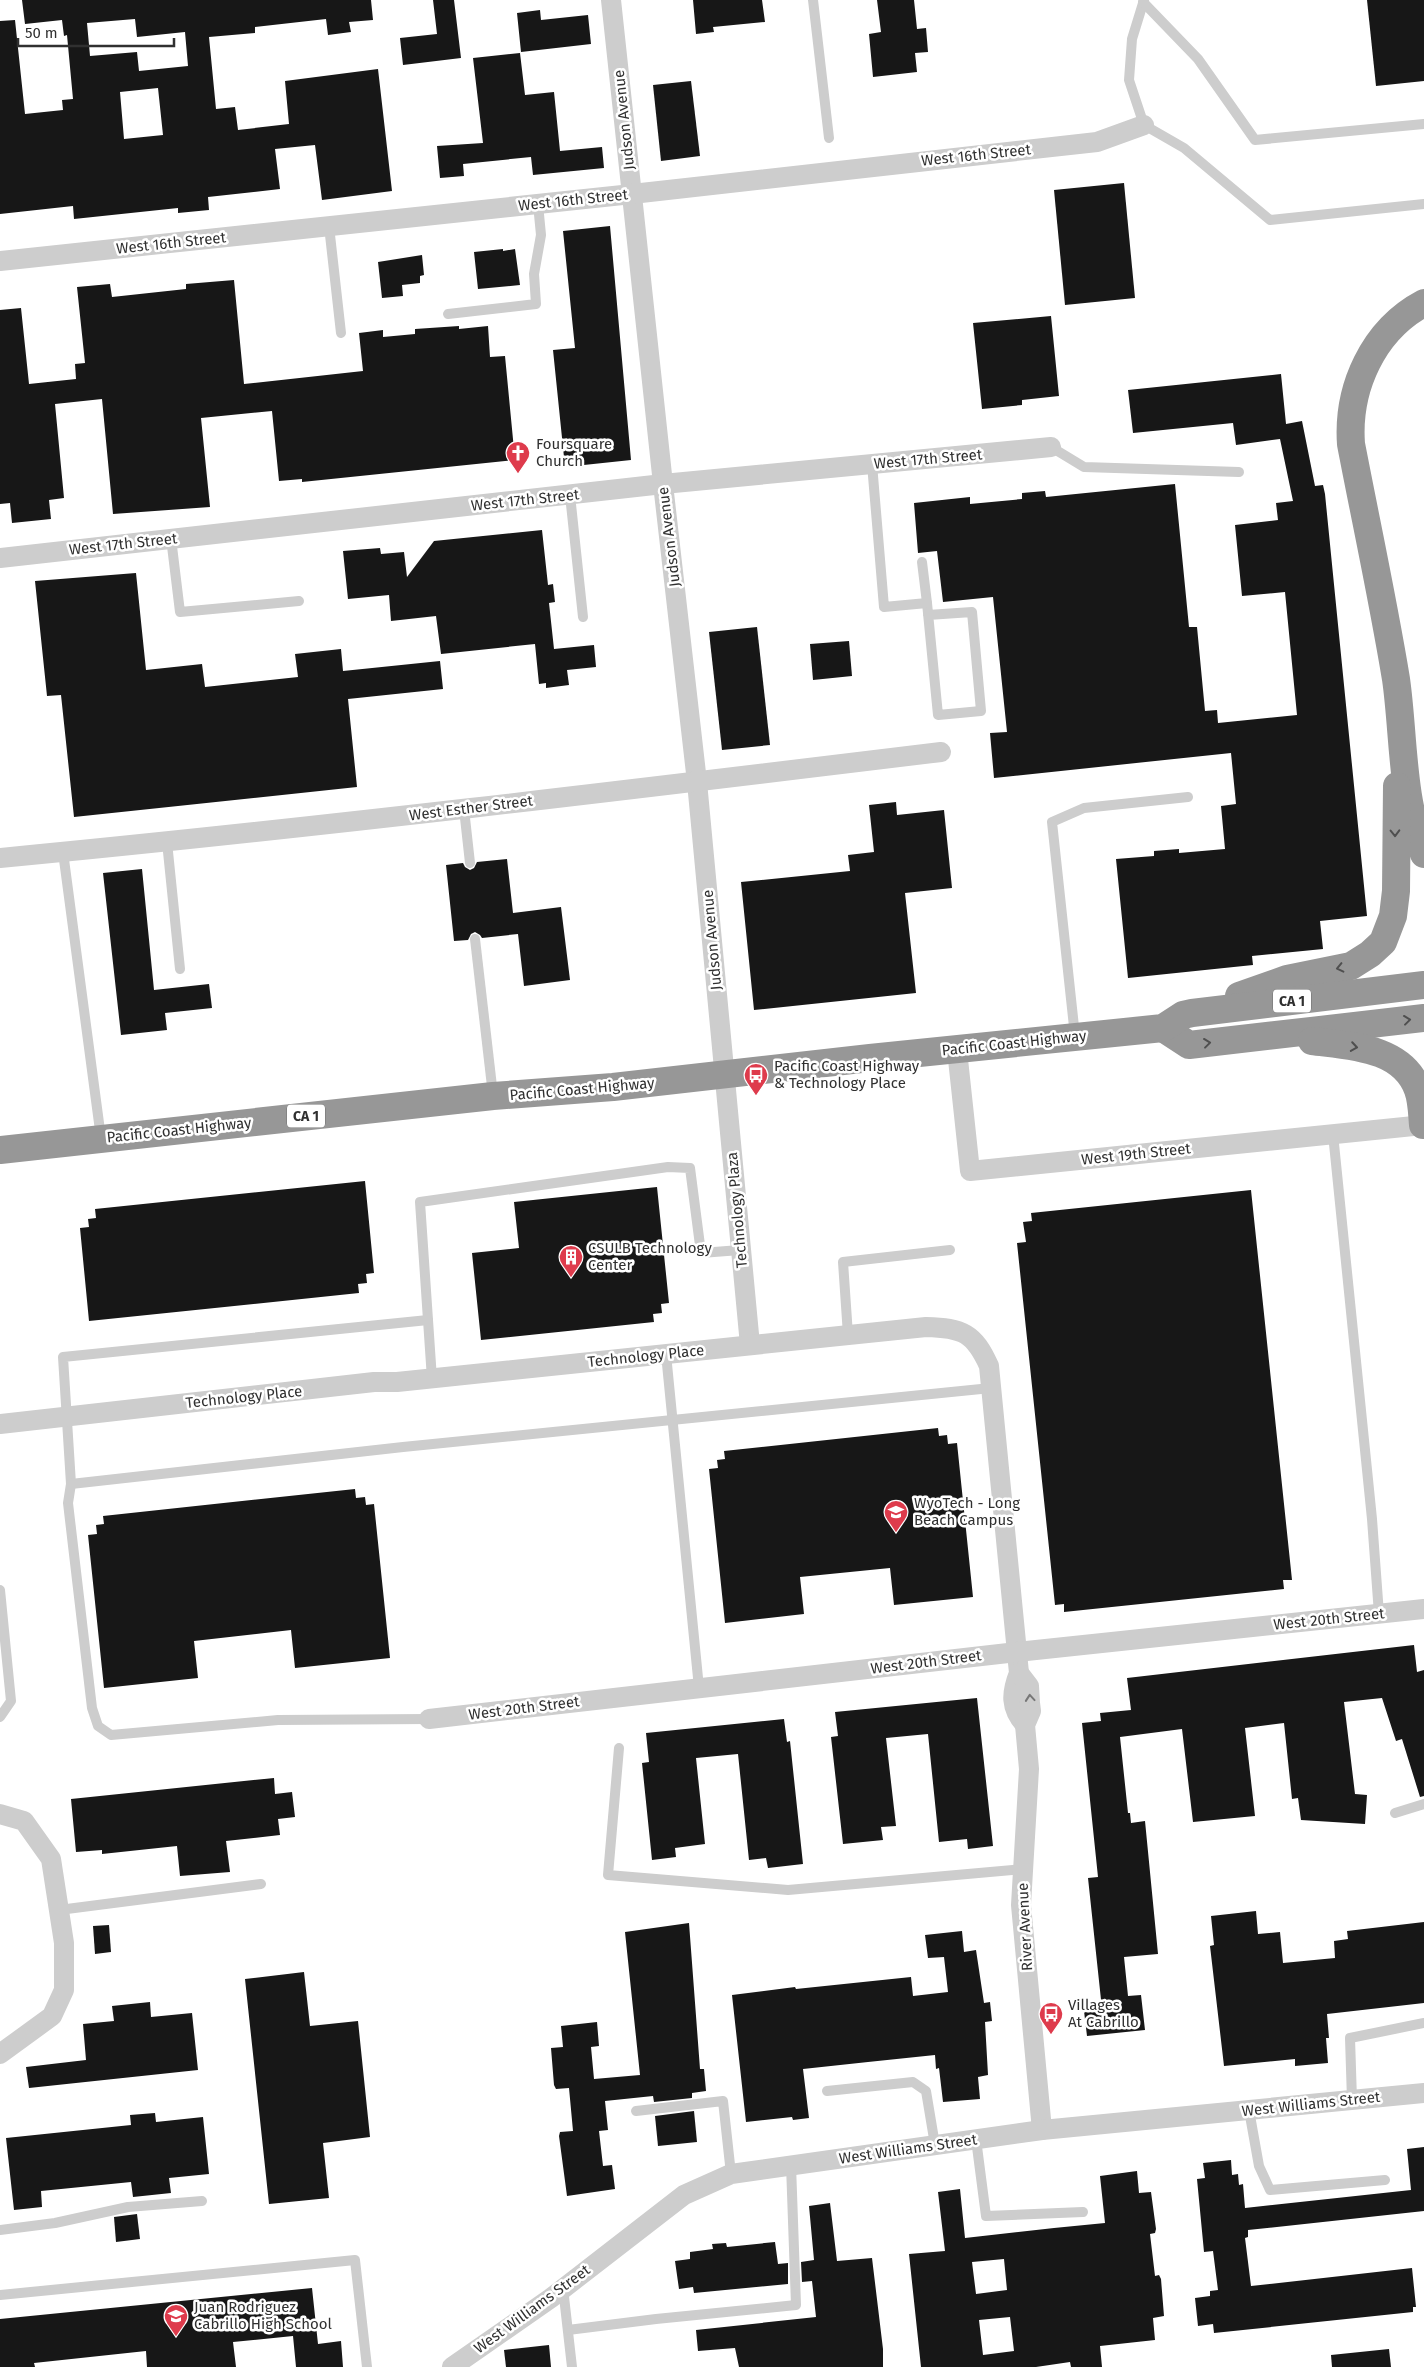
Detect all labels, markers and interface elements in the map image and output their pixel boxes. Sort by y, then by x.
scale bar [18,15,174,47]
text: 50 m [25,24,58,42]
street label: Judson Avenue [610,69,638,171]
street label: West 16th Street [920,140,1032,170]
street label: West 16th Street [517,185,629,215]
street label: West 16th Street [115,228,227,258]
place label: Foursquare Church [536,435,612,470]
church icon: Foursquare Church [505,440,531,474]
street label: West 17th Street [873,445,984,473]
street label: West 17th Street [470,485,581,515]
street label: Judson Avenue [654,486,684,588]
street label: West 17th Street [68,529,179,559]
street label: West Esther Street [408,791,535,825]
one-way arrow [1390,829,1401,837]
street label: Judson Avenue [699,889,725,991]
one-way arrow [1335,962,1344,973]
road number: CA 1 [1273,989,1311,1012]
one-way arrow [1403,1015,1411,1026]
street label: Pacific Coast Highway [941,1026,1088,1060]
one-way arrow [1203,1038,1211,1049]
one-way arrow [1350,1041,1359,1051]
place label: Pacific Coast Highway & Technology Place [774,1057,920,1092]
bus stop icon: Pacific Coast Highway & Technology Place [743,1062,769,1096]
street label: Pacific Coast Highway [509,1074,656,1104]
road number: CA 1 [287,1104,325,1128]
street label: Pacific Coast Highway [106,1113,253,1147]
street label: West 19th Street [1080,1139,1192,1169]
street label: Technology Plaza [723,1151,751,1269]
place label: CSULB Technology Center [588,1239,712,1274]
building icon: CSULB Technology Center [558,1244,584,1278]
street label: Technology Place [587,1341,705,1371]
street label: Technology Place [185,1382,303,1412]
place label: WyoTech - Long Beach Campus [914,1494,1020,1529]
school or university icon: WyoTech - Long Beach Campus [883,1499,909,1533]
street label: West 20th Street [1273,1604,1386,1634]
street label: West 20th Street [870,1646,983,1678]
street label: West 20th Street [468,1692,581,1724]
one-way arrow [1025,1693,1036,1701]
street label: River Avenue [1014,1882,1036,1972]
place label: Villages At Cabrillo [1068,1996,1139,2031]
bus stop icon: Villages At Cabrillo [1038,2001,1064,2035]
street label: West Williams Street [1241,2088,1382,2120]
street label: West Williams Street [838,2130,979,2168]
street label: West Williams Street [470,2260,594,2357]
place label: Juan Rodriguez Cabrillo High School [194,2298,332,2333]
school or university icon: Juan Rodriguez Cabrillo High School [163,2303,189,2337]

